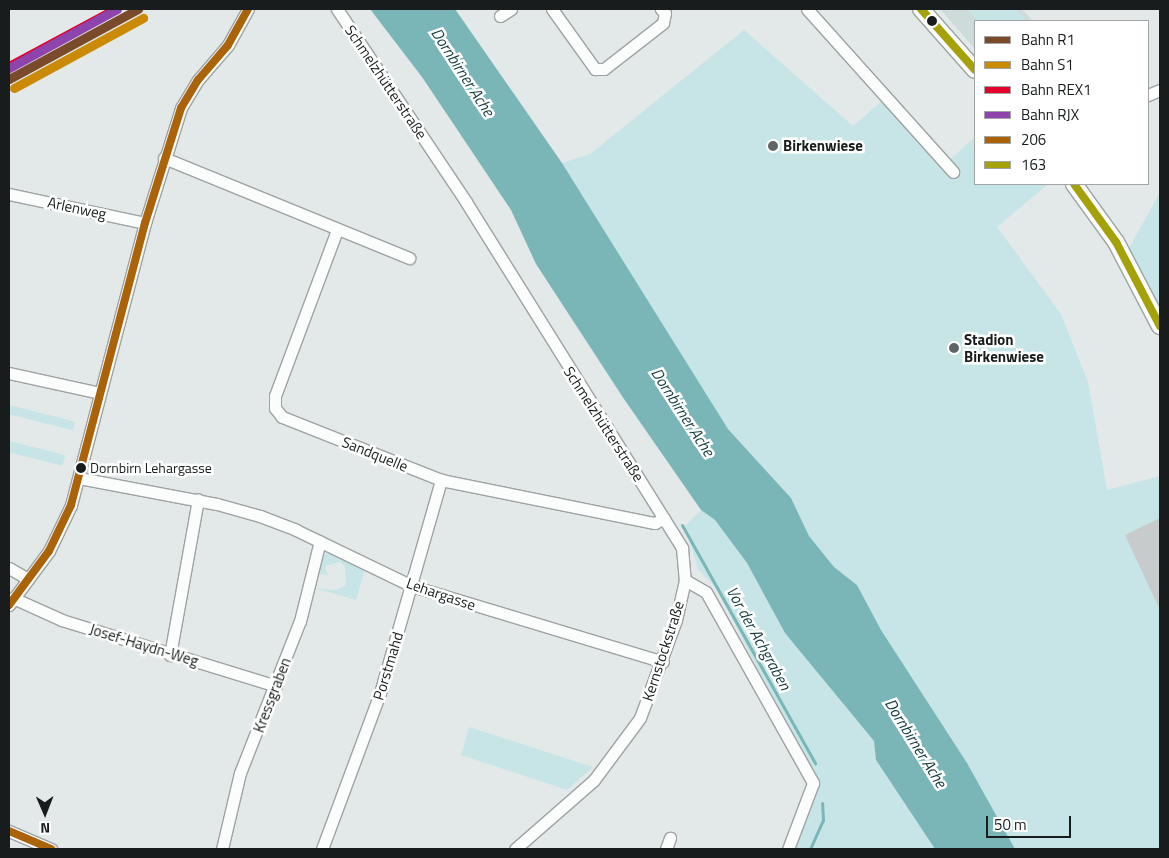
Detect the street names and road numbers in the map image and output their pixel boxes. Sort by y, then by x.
street label: Schmelzhütterstraße [341,22,431,142]
street label: Arlenweg [46,193,108,223]
street label: Schmelzhütterstraße [560,363,648,485]
street label: Sandquelle [339,433,411,475]
street label: Lehargasse [404,574,478,614]
street label: Kernstockstraße [638,599,688,703]
street label: Josef-Haydn-Weg [87,620,201,670]
street label: Porstmahd [369,630,407,702]
street label: Kressgraben [249,655,295,735]

